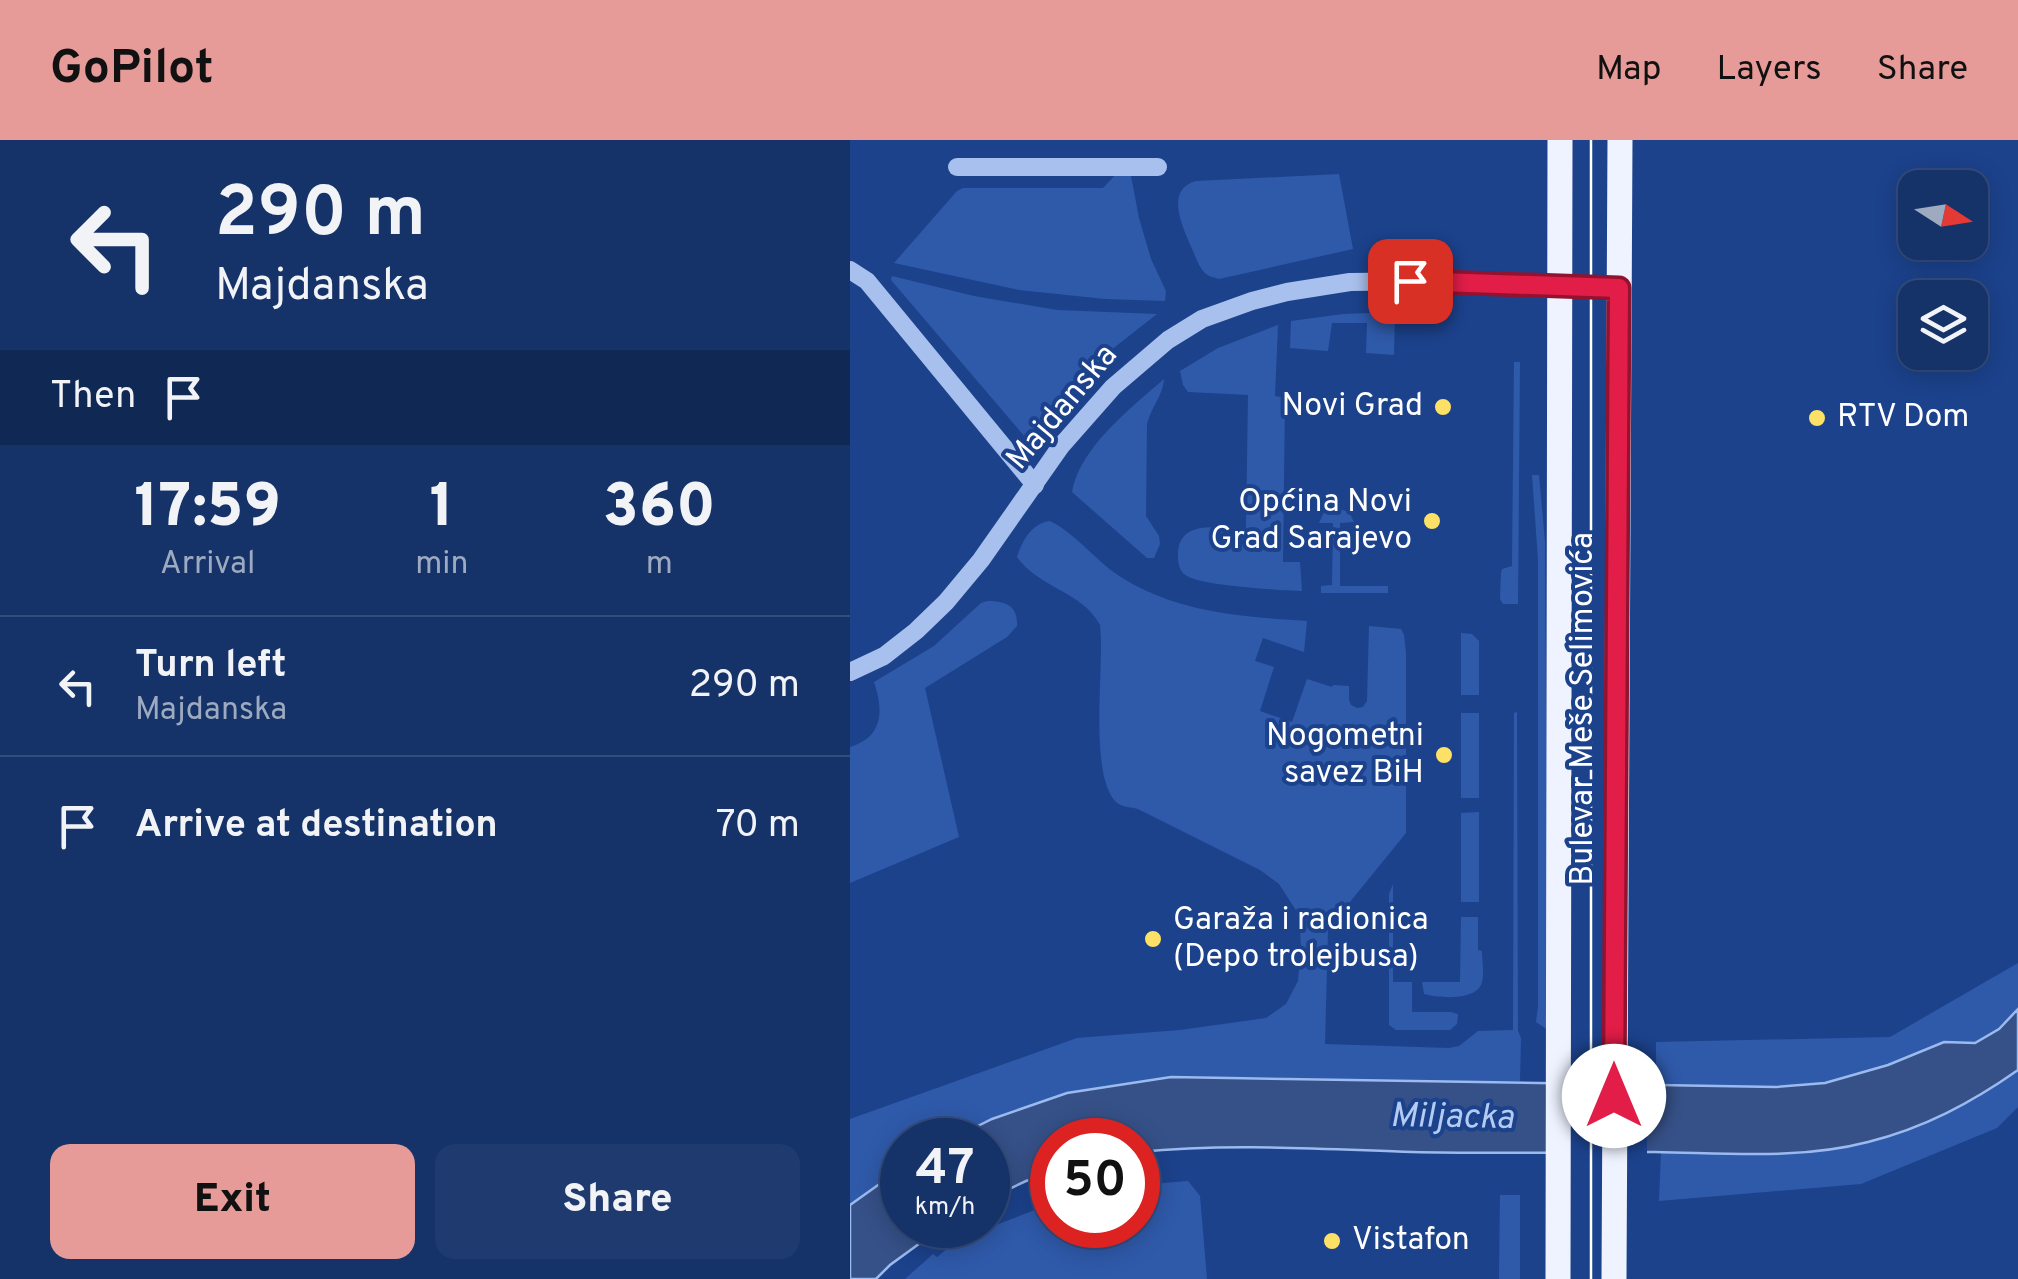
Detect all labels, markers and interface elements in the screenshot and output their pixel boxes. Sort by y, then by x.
text: GoPilot [50,40,214,100]
text: Map [1596,48,1662,92]
text: Layers [1717,48,1822,92]
text: Share [1877,48,1968,92]
north arrow [1898,170,1988,260]
map controls [1898,170,1988,370]
text: 290 m [215,172,426,261]
icon: left [50,180,180,310]
pin [1368,239,1453,324]
icon: arrive [1383,254,1438,309]
text: Majdanska [215,259,429,316]
button: layers [1898,280,1988,370]
street label: Majdanska [999,337,1127,479]
icon: arrive [156,370,211,425]
text: Then [50,373,136,422]
place label: Novi Grad [1281,387,1423,427]
marker: Novi Grad [1432,396,1454,418]
place label: RTV Dom [1837,398,1969,438]
marker: RTV Dom [1806,407,1828,429]
text: 17:59 [134,472,281,548]
text: 1 [430,472,454,548]
text: 360 [603,472,716,548]
place label: Općina Novi Grad Sarajevo [1211,483,1412,560]
marker: Općina Novi Grad Sarajevo [1421,510,1443,532]
street label: Bulevar Meše Selimovića [1564,532,1604,886]
text: Arrival [160,545,255,585]
text: min [415,545,469,585]
text: m [646,545,673,585]
text: Turn left [135,642,287,691]
icon: left [50,659,105,714]
text: 290 m [689,662,800,711]
text: Majdanska [135,691,287,731]
place label: Nogometni savez BiH [1266,717,1424,794]
marker: Nogometni savez BiH [1433,744,1455,766]
icon: arrive [50,799,105,854]
text: Arrive at destination [135,802,498,851]
text: 70 m [716,802,800,851]
place label: Garaža i radionica (Depo trolejbusa) [1173,901,1429,978]
marker: Garaža i radionica (Depo trolejbusa) [1142,928,1164,950]
position arrow [1562,1044,1666,1148]
water label: Miljacka [1390,1095,1514,1141]
speed limit sign: 50 [1030,1118,1160,1248]
text: 47 [916,1139,974,1202]
button: Exit [50,1144,415,1259]
button: Share [435,1144,800,1259]
text: km/h [915,1192,975,1224]
place label: Vistafon [1352,1221,1470,1261]
marker: Vistafon [1321,1230,1343,1252]

